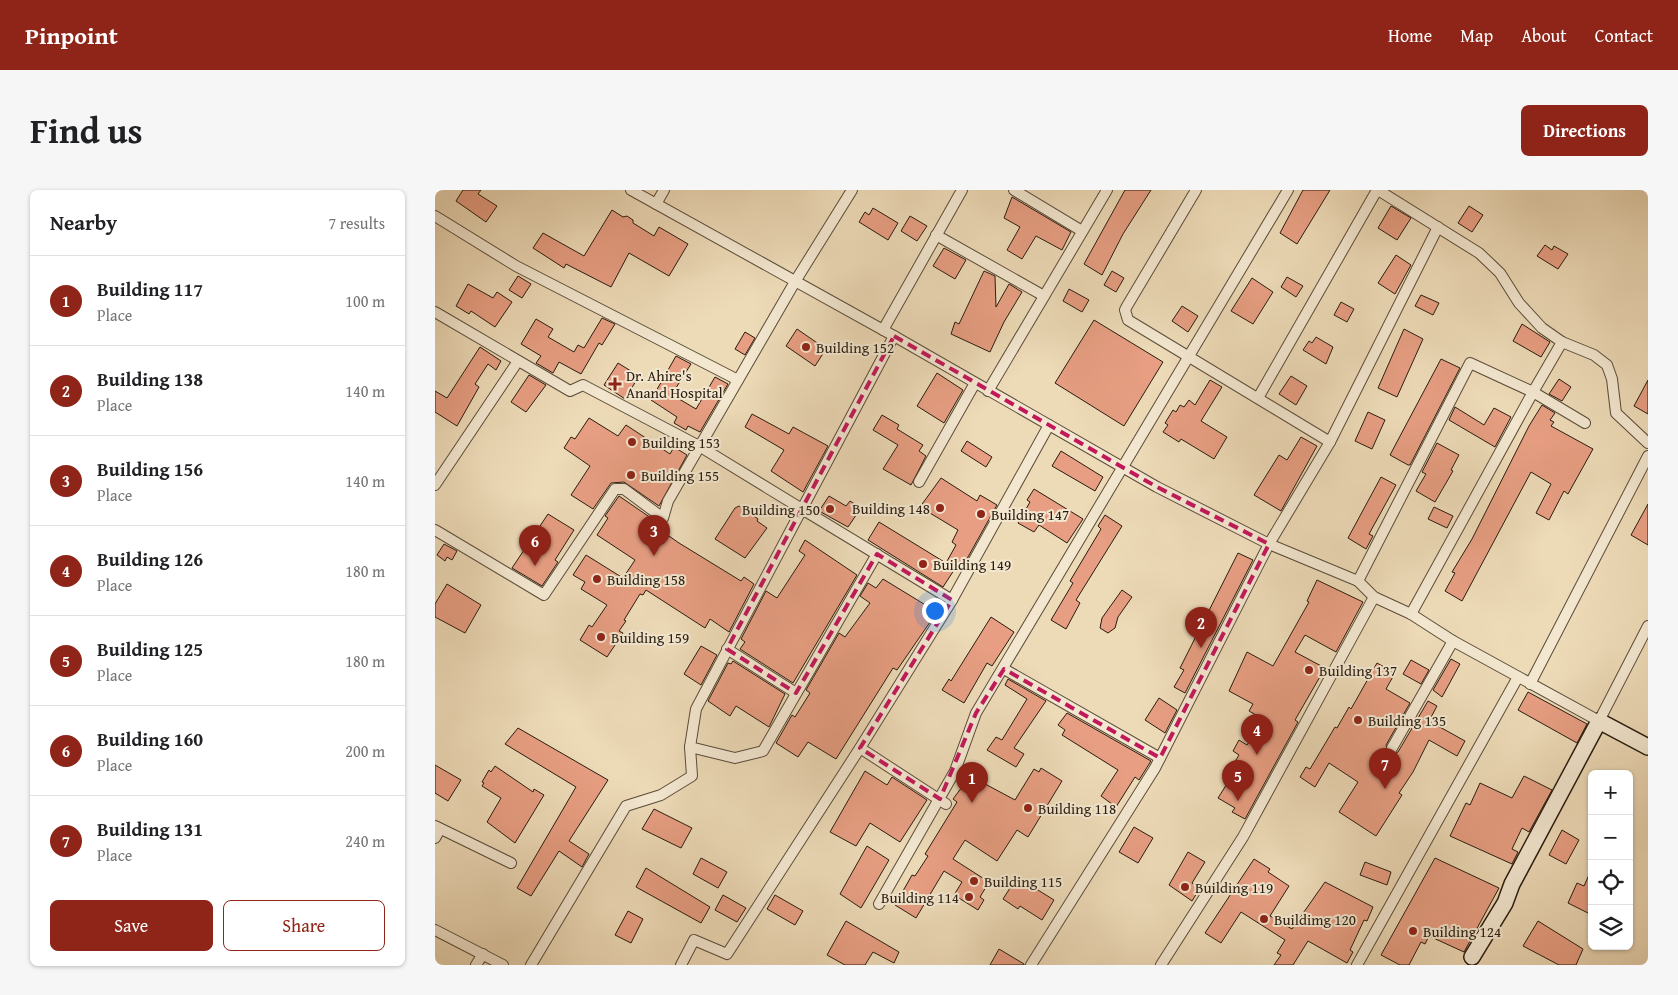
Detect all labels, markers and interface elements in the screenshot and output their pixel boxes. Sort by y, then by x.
text: Pinpoint [25,18,118,53]
text: Home [1388,22,1432,49]
text: Map [1460,22,1493,49]
text: About [1521,22,1567,49]
text: Contact [1595,22,1653,49]
text: Find us [30,105,143,156]
button: Directions [1521,105,1648,156]
text: Nearby [50,207,117,238]
text: 7 results [328,211,385,235]
text: Building 117 [97,275,203,303]
text: 1 [62,289,70,313]
text: 100 m [345,289,385,313]
text: Place [97,303,132,327]
place label: Building 152 [816,337,894,358]
marker: Building 152 [800,341,812,353]
text: Building 138 [97,365,203,393]
place label: Dr. Ahire's Anand Hospital [626,365,723,403]
marker: Dr. Ahire's Anand Hospital [608,377,622,391]
text: 2 [62,379,70,403]
text: 140 m [345,379,385,403]
text: Place [97,393,132,417]
place label: Building 153 [642,432,720,453]
marker: Building 153 [626,436,638,448]
text: Building 156 [97,455,203,483]
place label: Building 155 [641,465,719,486]
text: 3 [62,469,70,493]
text: 140 m [345,469,385,493]
marker: Building 155 [625,469,637,481]
text: Place [97,483,132,507]
place label: Building 148 [852,498,930,519]
place label: Building 150 [742,499,820,520]
marker: Building 148 [934,502,946,514]
marker: Building 150 [824,503,836,515]
place label: Building 147 [991,504,1069,525]
marker: Building 147 [975,508,987,520]
pin: 3 [638,515,670,556]
pin: 6 [519,525,551,566]
text: Building 126 [97,545,203,573]
place label: Building 149 [933,554,1011,575]
marker: Building 149 [917,558,929,570]
text: 4 [62,559,70,583]
text: 180 m [345,559,385,583]
place label: Building 158 [607,569,685,590]
text: Place [97,573,132,597]
marker: Building 158 [591,573,603,585]
your location [922,598,948,624]
pin: 2 [1185,607,1217,648]
place label: Building 159 [611,627,689,648]
marker: Building 159 [595,631,607,643]
text: Building 125 [97,635,203,663]
text: 5 [62,649,70,673]
text: 180 m [345,649,385,673]
place label: Building 137 [1319,660,1397,681]
text: Place [97,663,132,687]
marker: Building 137 [1303,664,1315,676]
place label: Building 135 [1368,710,1446,731]
pin: 4 [1241,714,1273,755]
marker: Building 135 [1352,714,1364,726]
text: Building 160 [97,725,203,753]
text: 6 [62,739,70,763]
text: 200 m [345,739,385,763]
pin: 7 [1369,748,1401,789]
text: Place [97,753,132,777]
pin: 5 [1222,760,1254,801]
pin: 1 [956,762,988,803]
map controls [1588,770,1633,950]
button: + [1588,770,1633,815]
place label: Building 118 [1038,798,1116,819]
marker: Building 118 [1022,802,1034,814]
text: Building 131 [97,815,203,843]
button: − [1588,815,1633,860]
text: 7 [62,829,70,853]
text: 240 m [345,829,385,853]
text: Place [97,843,132,867]
button: locate [1588,860,1633,905]
place label: Building 115 [984,871,1062,892]
marker: Building 115 [968,875,980,887]
place label: Building 119 [1195,877,1273,898]
marker: Building 119 [1179,881,1191,893]
place label: Building 114 [881,887,959,908]
marker: Building 114 [963,891,975,903]
button: Save [50,900,213,951]
button: Share [223,900,385,951]
button: layers [1588,905,1633,950]
place label: Buildimg 120 [1274,909,1356,930]
marker: Buildimg 120 [1258,913,1270,925]
place label: Building 124 [1423,921,1501,942]
marker: Building 124 [1407,925,1419,937]

